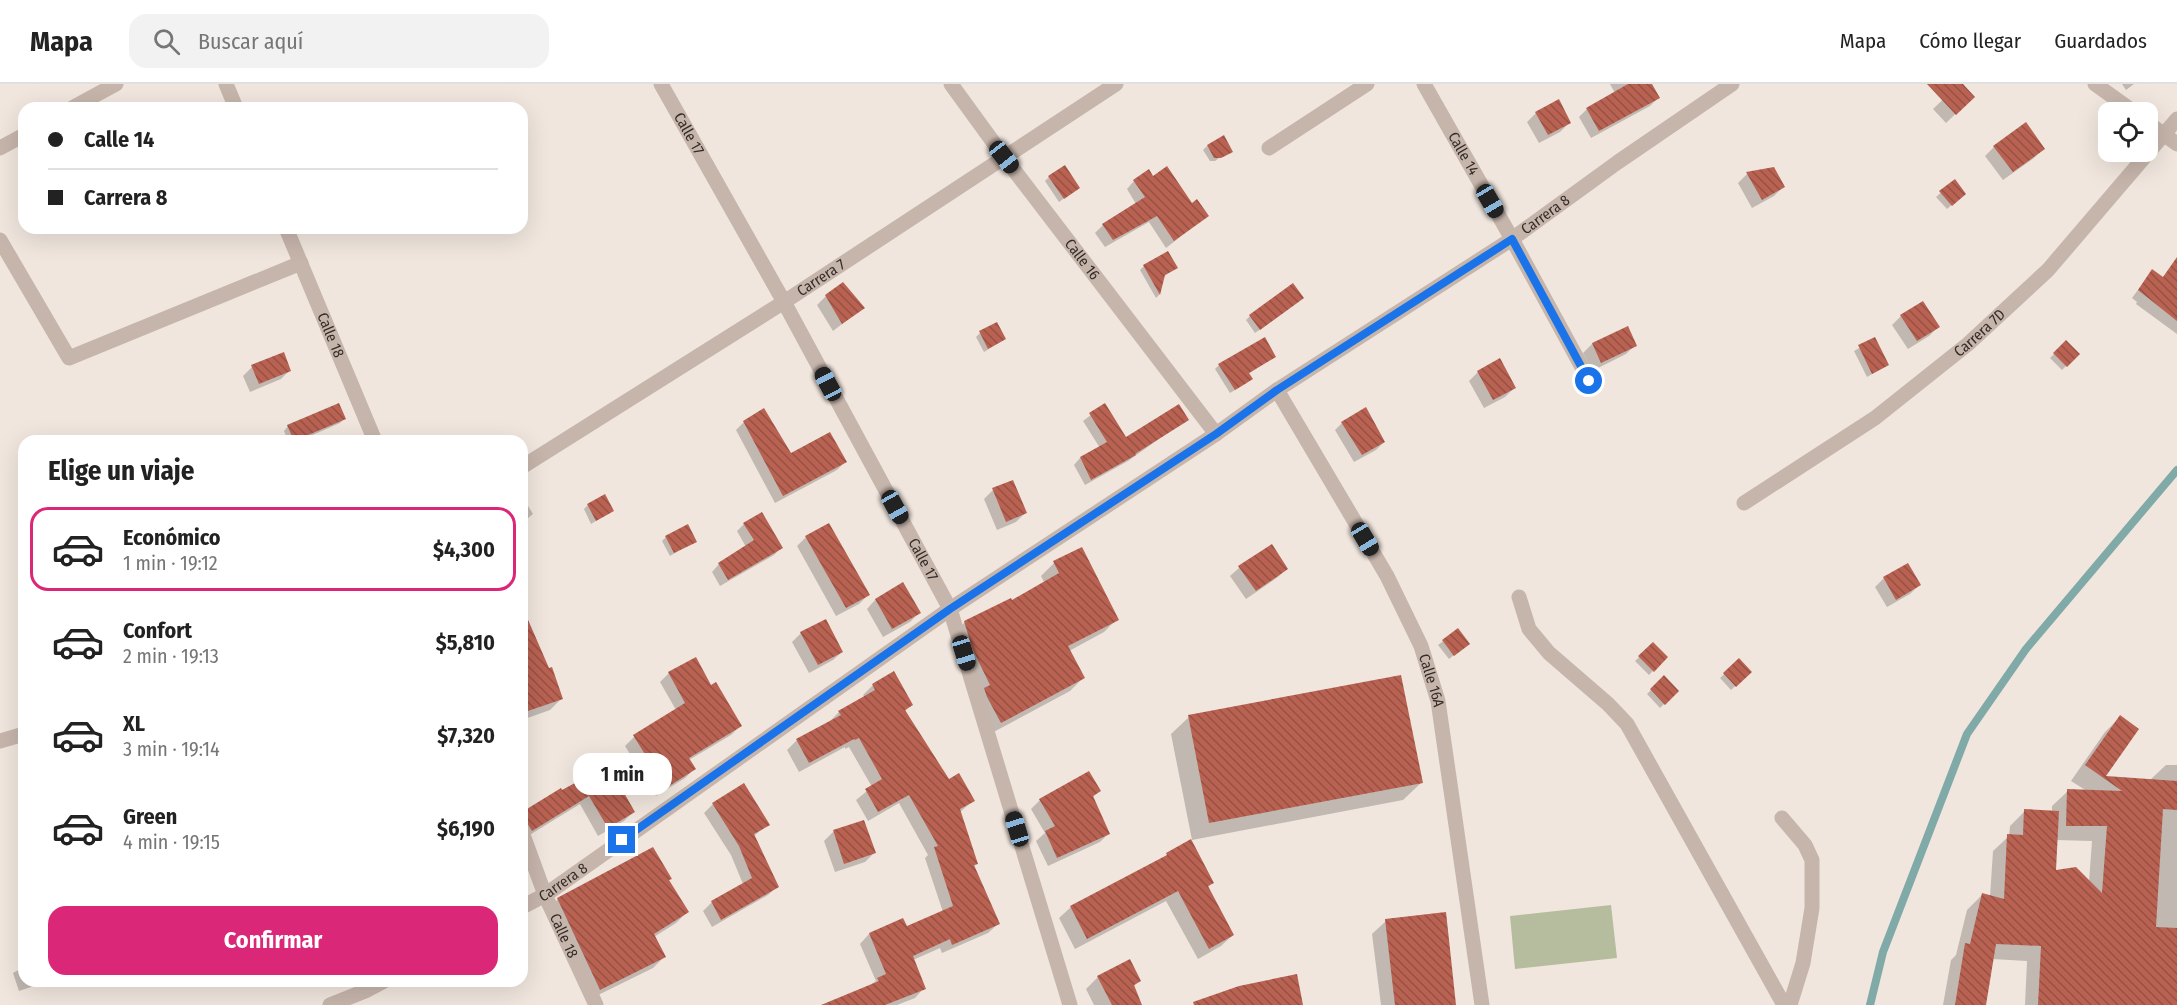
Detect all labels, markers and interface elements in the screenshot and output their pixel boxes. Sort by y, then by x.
search box [129,14,549,68]
text: Mapa [30,25,93,58]
icon: search [150,25,183,58]
text: Buscar aquí [198,28,303,55]
text: Mapa [1840,28,1886,54]
text: Cómo llegar [1919,28,2021,54]
text: Guardados [2054,28,2147,54]
map controls [2098,102,2158,162]
button: locate [2098,102,2158,162]
street label: Calle 17 [670,109,708,158]
text: Calle 14 [84,126,154,153]
street label: Calle 14 [1444,129,1483,178]
car [986,137,1022,177]
car [1473,181,1507,221]
text: Carrera 8 [84,184,167,211]
street label: Carrera 8 [1518,191,1573,238]
street label: Calle 16 [1061,235,1104,283]
street label: Carrera 7 [794,255,849,300]
street label: Carrera 7D [1950,305,2009,361]
street label: Calle 18 [313,310,348,360]
car [812,364,844,404]
route start [1575,367,1602,394]
text: Elige un viaje [48,455,194,487]
car [878,487,912,527]
car [1348,519,1382,559]
icon: car [51,522,105,576]
text: Económico [123,524,221,551]
street label: Calle 17 [904,535,942,584]
text: $4,300 [433,536,495,563]
text: 1 min · 19:12 [123,551,218,575]
icon: car [51,615,105,669]
text: Confort [123,617,192,644]
text: $5,810 [436,629,495,656]
car [950,633,978,673]
text: 2 min · 19:13 [123,644,219,668]
street label: Calle 16A [1415,652,1448,708]
icon: car [51,708,105,762]
text: XL [123,710,145,737]
text: $7,320 [437,722,495,749]
text: 3 min · 19:14 [123,737,220,761]
callout: 1 min [572,753,672,795]
text: 1 min [601,762,644,786]
icon: car [51,801,105,855]
text: Green [123,803,177,830]
car [1003,809,1031,849]
text: $6,190 [437,815,495,842]
route end [608,826,635,853]
text: 4 min · 19:15 [123,830,220,854]
street label: Carrera 8 [536,859,591,906]
button: Confirmar [48,906,498,975]
street label: Calle 18 [546,911,582,961]

